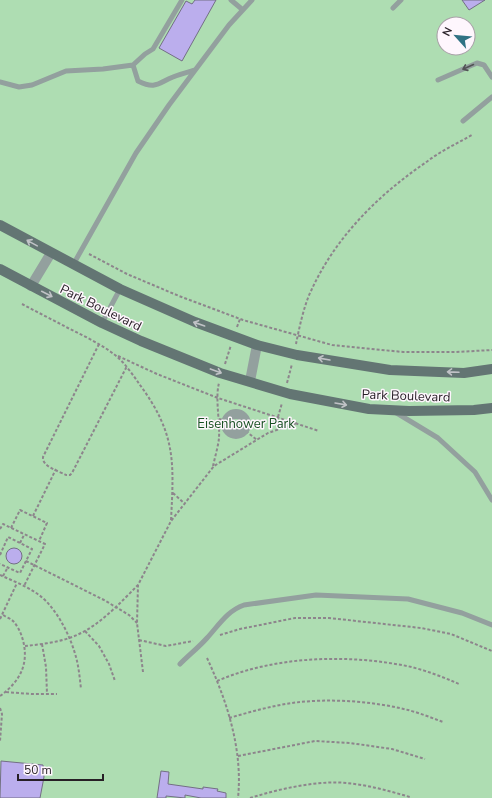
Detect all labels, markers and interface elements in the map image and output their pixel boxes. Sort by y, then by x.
north arrow [436,16,476,56]
text: N [439,25,456,39]
one-way arrow [462,64,474,71]
one-way arrow [26,238,38,246]
street label: Park Boulevard [57,280,144,335]
one-way arrow [40,291,52,298]
one-way arrow [194,319,206,327]
one-way arrow [318,355,331,363]
one-way arrow [209,368,221,376]
one-way arrow [447,368,460,376]
street label: Park Boulevard [361,385,451,407]
one-way arrow [334,400,347,408]
park label: Eisenhower Park [197,415,295,433]
scale bar [18,756,103,782]
text: 50 m [24,762,52,778]

